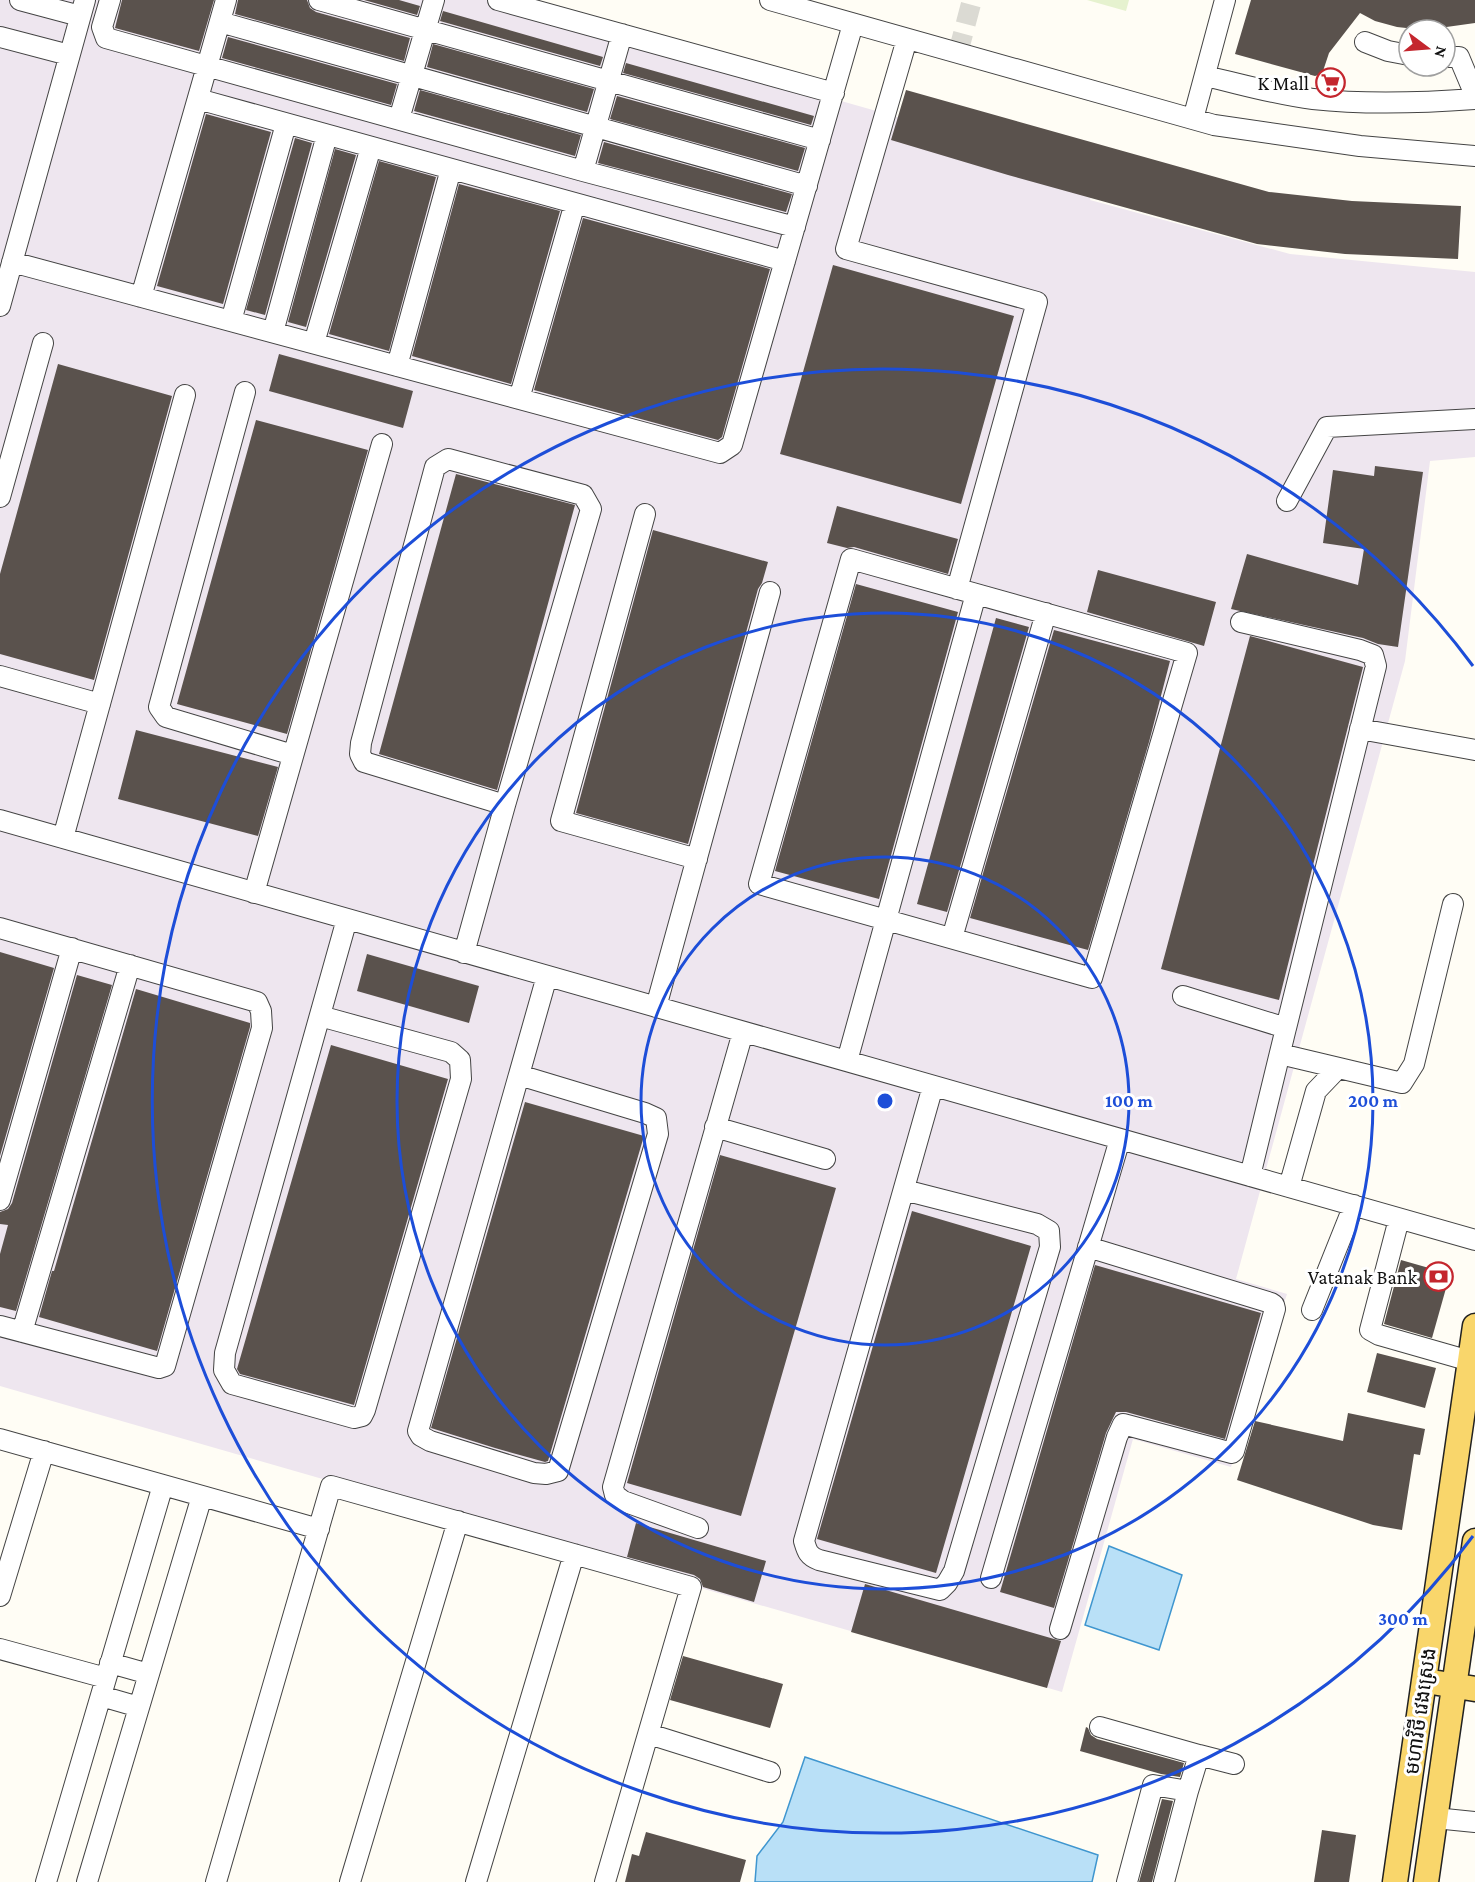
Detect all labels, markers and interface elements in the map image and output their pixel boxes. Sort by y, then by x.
north arrow [1397,18,1457,78]
text: N [1431,44,1451,60]
supermarket icon: K Mall [1314,67,1346,99]
place label: K Mall [1257,72,1309,94]
centre of rings [875,1091,895,1111]
text: 100 m [1105,1091,1153,1111]
text: 200 m [1348,1091,1399,1111]
bank icon: Vatanak Bank [1422,1261,1454,1293]
place label: Vatanak Bank [1308,1266,1417,1288]
text: 300 m [1378,1609,1428,1629]
street label: មហាវិថី វេងស្រេង [1399,1646,1441,1776]

